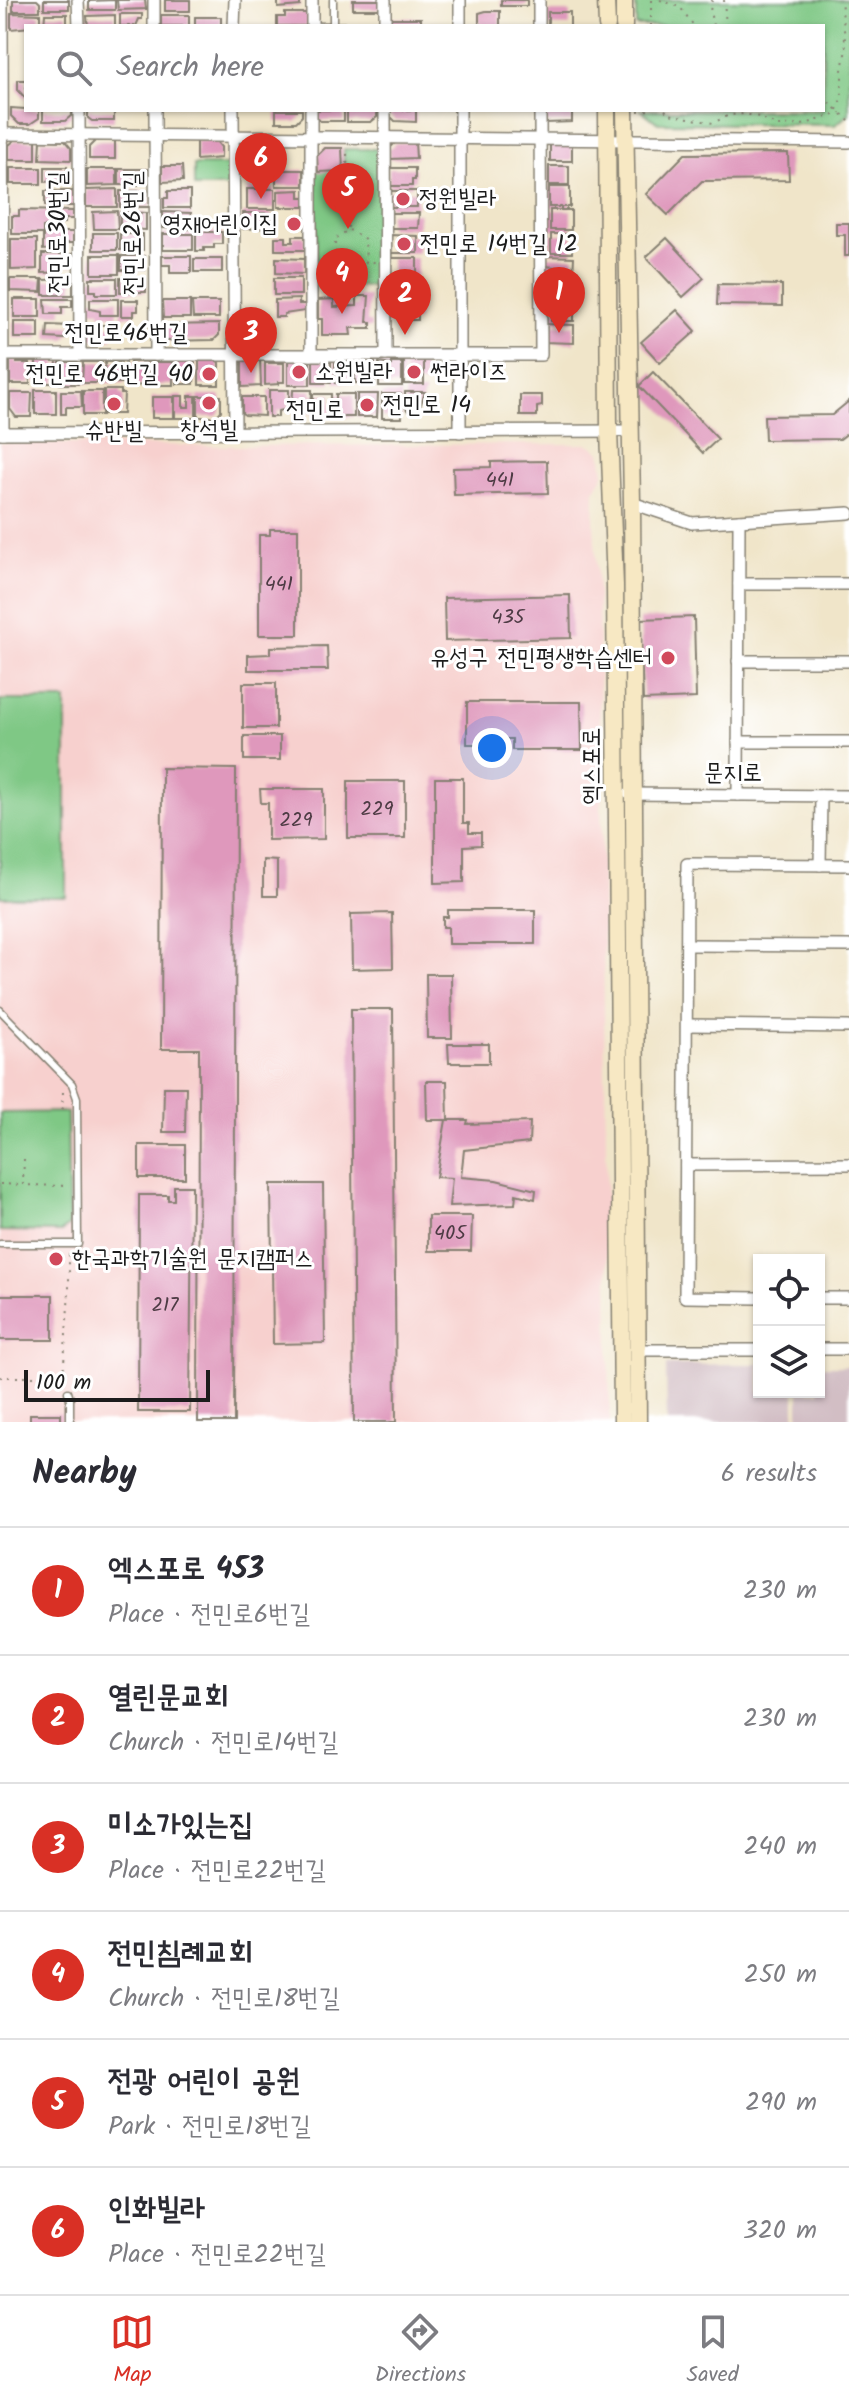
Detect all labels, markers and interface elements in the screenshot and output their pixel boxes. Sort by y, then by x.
search box [24,24,825,112]
text: Search here [116,44,264,92]
icon: search [52,46,96,90]
pin: 6 [235,133,287,199]
pin: 5 [322,163,374,229]
street label: 전민로30번길 [39,171,78,293]
street label: 전민로26번길 [114,171,153,295]
place label: 정원빌라 [419,180,496,219]
marker: 정원빌라 [394,190,412,208]
place label: 영재어린이집 [162,205,278,244]
marker: 영재어린이집 [285,215,303,233]
place label: 전민로 14번길 12 [420,225,578,264]
marker: 전민로 14번길 12 [395,235,413,253]
pin: 4 [316,248,368,314]
pin: 1 [533,267,585,333]
pin: 2 [379,269,431,335]
pin: 3 [225,307,277,373]
street label: 전민로46번길 [64,314,188,353]
place label: 소원빌라 [315,353,392,392]
place label: 썬라이즈 [430,353,507,392]
place label: 전민로 46번길 40 [25,355,193,394]
marker: 소원빌라 [290,363,308,381]
marker: 썬라이즈 [405,363,423,381]
marker: 전민로 46번길 40 [200,365,218,383]
place label: 전민로 14 [383,386,471,425]
street label: 전민로 [286,391,344,430]
marker: 창석빌 [200,394,218,412]
marker: 슈반빌 [105,395,123,413]
marker: 전민로 14 [358,396,376,414]
place label: 창석빌 [180,411,239,450]
place label: 슈반빌 [85,412,144,451]
house number: 441 [486,465,514,497]
house number: 441 [265,569,293,601]
house number: 435 [491,602,526,634]
place label: 유성구 전민평생학습센터 [430,639,652,678]
marker: 유성구 전민평생학습센터 [659,649,677,667]
street label: 엑스포로 [573,727,612,805]
your location [472,728,512,768]
street label: 문지로 [704,754,762,793]
house number: 229 [361,794,394,826]
house number: 229 [280,805,313,837]
house number: 405 [434,1218,467,1250]
place label: 한국과학기술원 문지캠퍼스 [72,1240,313,1279]
marker: 한국과학기술원 문지캠퍼스 [47,1250,65,1268]
map controls [753,1254,825,1398]
button: locate [753,1254,825,1326]
house number: 217 [151,1290,179,1322]
button: layers [753,1326,825,1398]
scale bar [24,1366,210,1402]
text: 100 m [36,1366,91,1401]
text: Nearby [32,1447,137,1501]
text: 6 results [721,1453,817,1495]
text: 엑스포로 453 [108,1546,264,1594]
text: 1 [54,1570,62,1612]
text: 230 m [743,1570,817,1612]
text: Place · 전민로6번길 [108,1594,310,1636]
text: 열린문교회 [108,1674,229,1722]
text: 2 [50,1698,66,1740]
text: 230 m [743,1698,817,1740]
text: Church · 전민로14번길 [108,1722,338,1764]
text: 미소가있는집 [108,1802,253,1850]
text: 3 [51,1826,65,1868]
text: 240 m [743,1826,817,1868]
text: Place · 전민로22번길 [108,1850,326,1892]
text: 전민침례교회 [108,1930,253,1978]
text: 4 [51,1954,65,1996]
text: 250 m [744,1954,817,1996]
text: Church · 전민로18번길 [108,1978,340,2020]
text: 전광 어린이 공원 [108,2058,300,2106]
text: 5 [51,2082,65,2124]
text: 290 m [745,2082,817,2124]
text: Park · 전민로18번길 [108,2106,311,2148]
text: 인화빌라 [108,2186,205,2234]
text: 6 [51,2210,65,2252]
text: 320 m [743,2210,817,2252]
text: Place · 전민로22번길 [108,2234,326,2276]
tab: Map [110,2310,154,2393]
tab: Directions [375,2310,466,2393]
tab: Saved [687,2310,739,2393]

